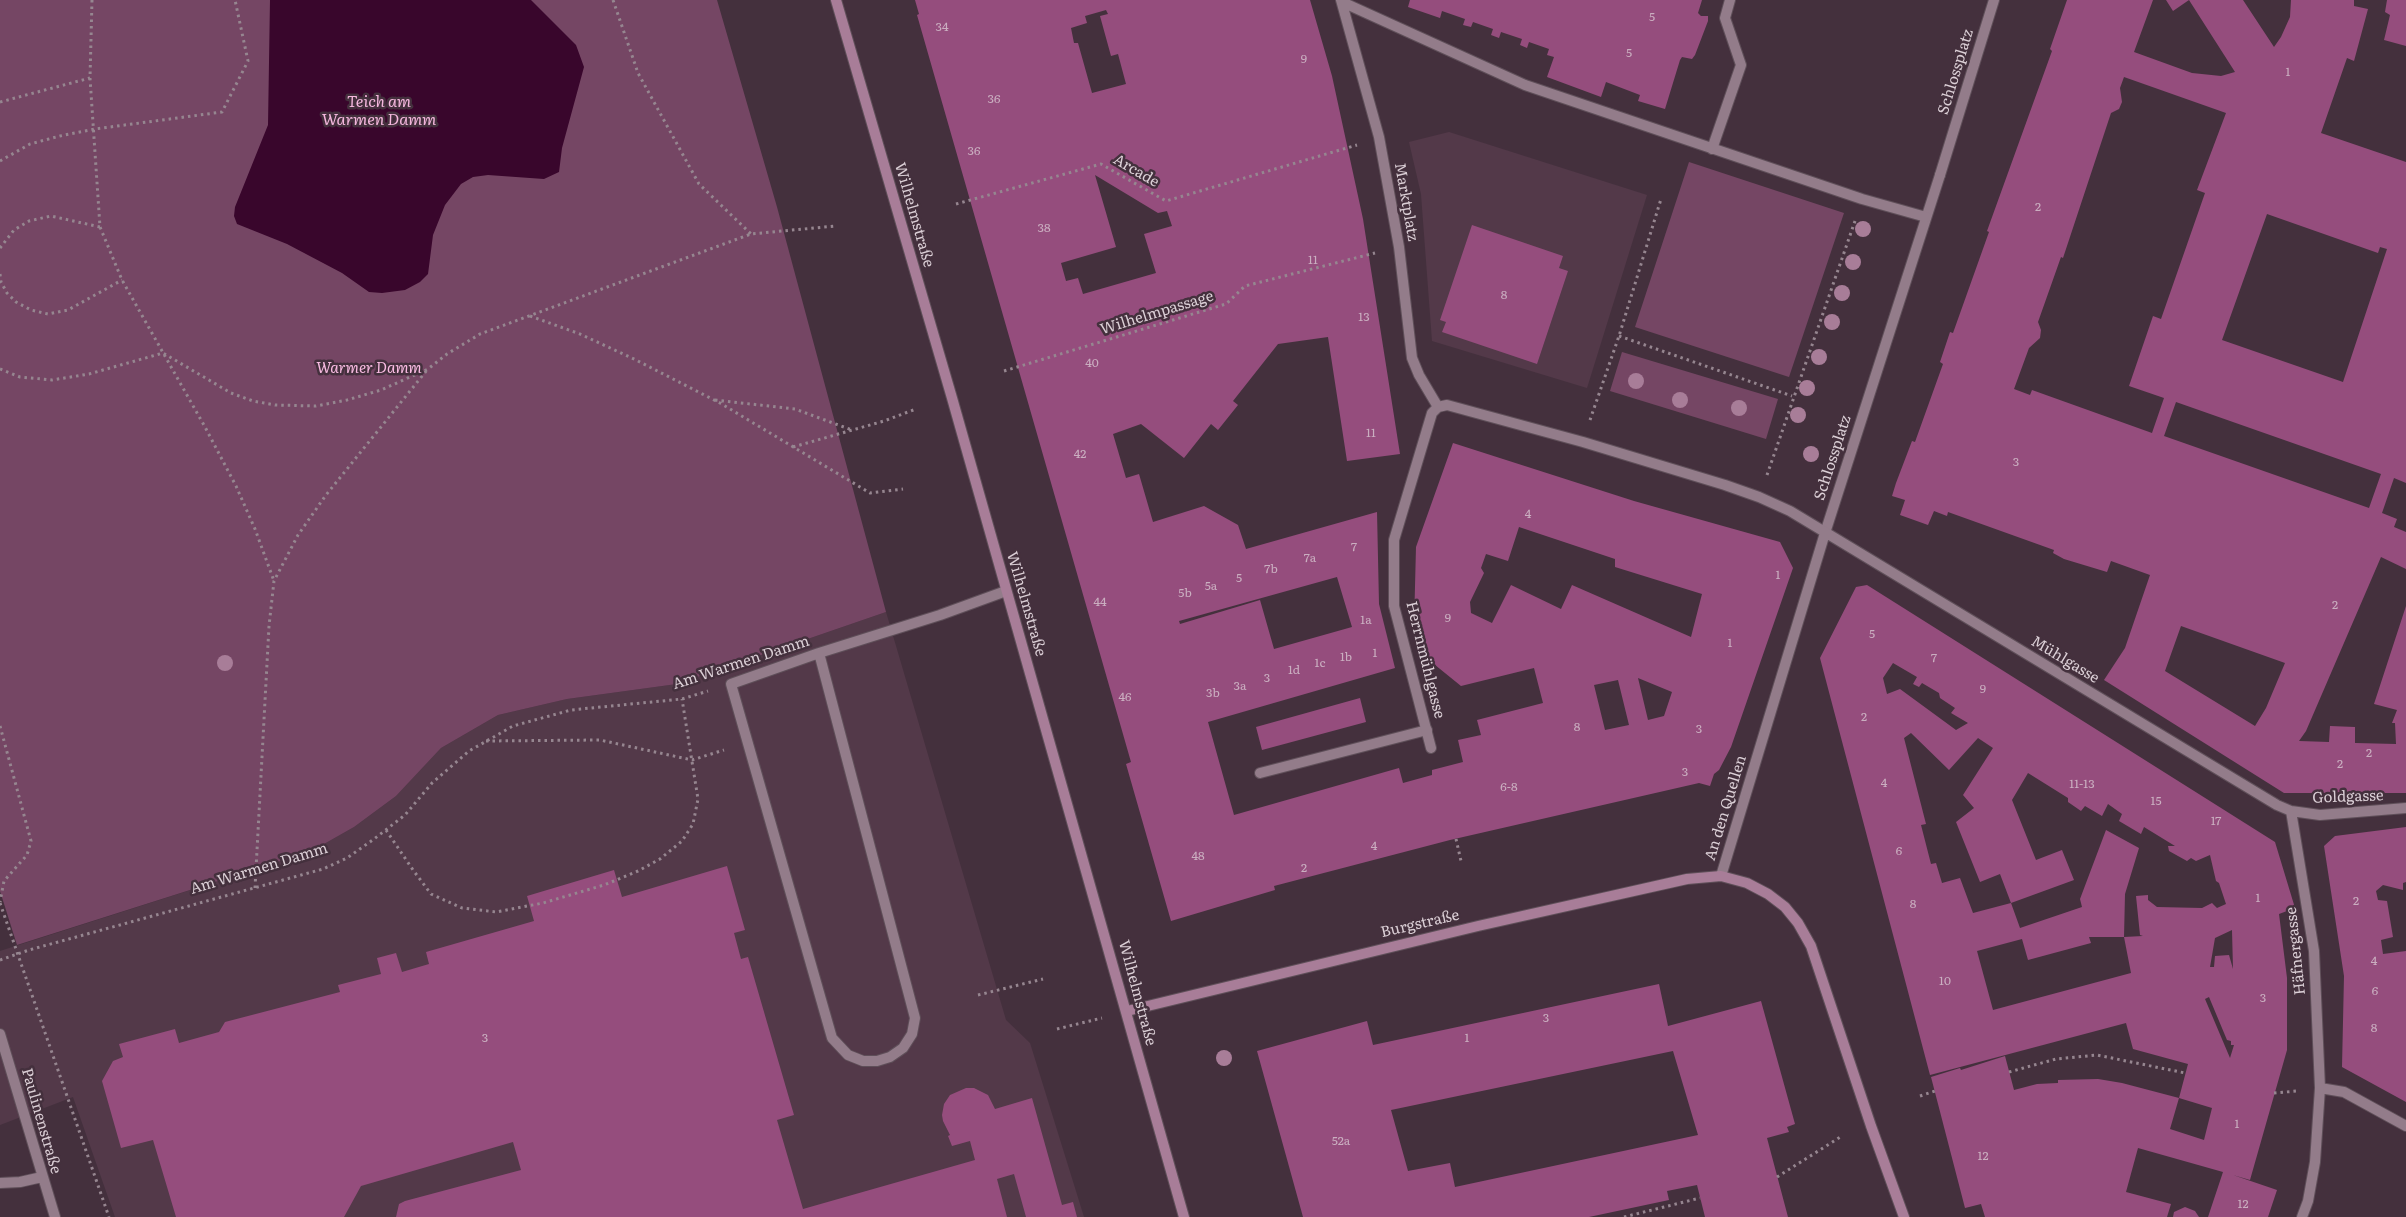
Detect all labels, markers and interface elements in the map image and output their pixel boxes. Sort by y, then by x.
house number: 5 [1649,10,1655,24]
house number: 34 [935,20,949,34]
street label: Schlossplatz [1934,27,1978,117]
house number: 5 [1626,46,1632,60]
house number: 9 [1301,52,1307,66]
house number: 1 [2286,65,2290,79]
water label: Teich am Warmen Damm [322,92,436,130]
house number: 36 [988,92,1000,106]
house number: 36 [968,144,980,158]
street label: Arcade [1110,151,1162,191]
street label: Wilhelmstraße [890,160,938,270]
street label: Marktplatz [1390,161,1422,243]
house number: 2 [2035,200,2041,214]
house number: 38 [1037,221,1051,235]
house number: 11 [1308,253,1318,267]
street label: Wilhelmpassage [1098,287,1216,339]
house number: 8 [1501,288,1507,302]
house number: 13 [1358,310,1370,324]
house number: 40 [1085,356,1099,370]
park label: Warmer Damm [316,360,422,378]
street label: Schlossplatz [1811,413,1855,503]
house number: 11 [1366,426,1376,440]
house number: 42 [1074,447,1086,461]
house number: 3 [2013,455,2019,469]
house number: 4 [1525,507,1531,521]
house number: 7 [1351,540,1357,554]
street label: Wilhelmstraße [1002,549,1050,659]
house number: 7a [1304,551,1316,565]
house number: 7b [1264,562,1278,576]
house number: 1 [1776,568,1780,582]
house number: 5 [1236,571,1242,585]
house number: 5a [1205,579,1217,593]
house number: 5b [1178,586,1192,600]
house number: 44 [1093,595,1107,609]
house number: 2 [2332,598,2338,612]
street label: Herrnmühlgasse [1402,600,1448,720]
house number: 9 [1445,611,1451,625]
house number: 1a [1360,613,1372,627]
house number: 5 [1869,627,1875,641]
street label: Am Warmen Damm [670,632,812,694]
street label: Mühlgasse [2028,633,2102,687]
house number: 1 [1728,636,1732,650]
house number: 1 [1373,646,1377,660]
house number: 1b [1340,650,1352,664]
house number: 7 [1931,651,1937,665]
house number: 1c [1315,656,1325,670]
house number: 1d [1288,663,1300,677]
house number: 3 [1264,671,1270,685]
house number: 3a [1234,679,1246,693]
house number: 9 [1980,682,1986,696]
house number: 3b [1206,686,1220,700]
house number: 46 [1118,690,1132,704]
house number: 2 [1861,710,1867,724]
house number: 8 [1574,720,1580,734]
house number: 3 [1696,722,1702,736]
house number: 2 [2366,746,2372,760]
street label: An den Quellen [1701,753,1751,863]
house number: 2 [2337,757,2343,771]
house number: 3 [1682,765,1688,779]
house number: 4 [1881,776,1887,790]
house number: 11-13 [2069,777,2095,791]
house number: 6-8 [1500,780,1518,794]
street label: Goldgasse [2312,787,2384,807]
house number: 15 [2151,794,2161,808]
house number: 17 [2211,814,2221,828]
house number: 4 [1371,839,1377,853]
street label: Am Warmen Damm [188,840,330,898]
house number: 6 [1896,844,1902,858]
house number: 48 [1191,849,1205,863]
house number: 2 [1301,861,1307,875]
house number: 1 [2256,891,2260,905]
house number: 2 [2353,894,2359,908]
house number: 8 [1910,897,1916,911]
street label: Burgstraße [1379,906,1461,942]
street label: Häfnergasse [2282,906,2310,996]
street label: Wilhelmstraße [1114,938,1160,1048]
house number: 4 [2371,954,2377,968]
house number: 10 [1939,974,1951,988]
house number: 6 [2372,984,2378,998]
house number: 3 [2260,991,2266,1005]
house number: 3 [1543,1011,1549,1025]
house number: 8 [2371,1021,2377,1035]
house number: 3 [482,1031,488,1045]
house number: 1 [1465,1031,1469,1045]
street label: Paulinenstraße [17,1066,65,1176]
house number: 1 [2235,1117,2239,1131]
house number: 52a [1332,1134,1350,1148]
house number: 12 [1978,1149,1988,1163]
house number: 12 [2238,1197,2248,1211]

